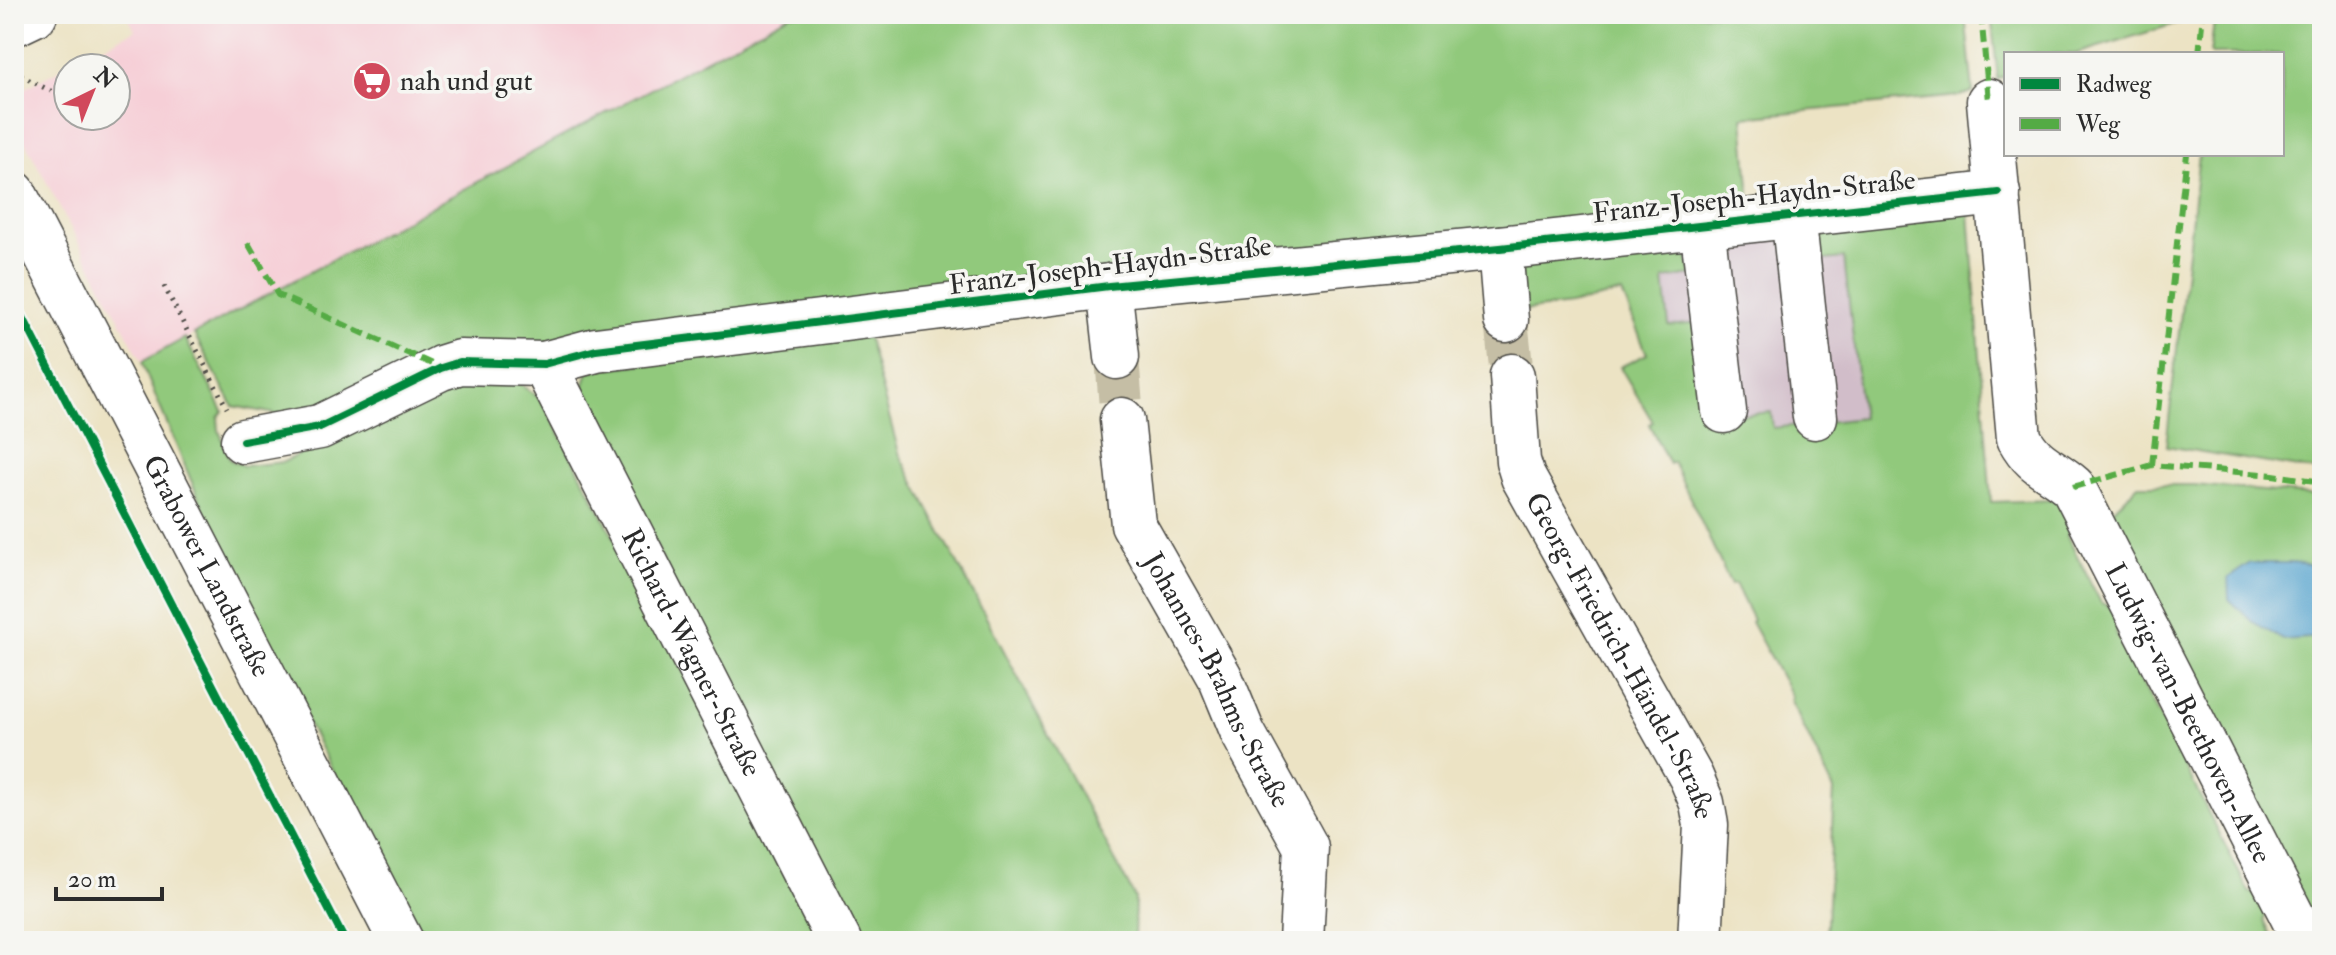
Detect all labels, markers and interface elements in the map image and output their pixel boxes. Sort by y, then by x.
north arrow [52,52,132,132]
legend [2004,52,2284,156]
text: N [87,60,122,95]
supermarket icon: nah und gut [351,60,393,102]
place label: nah und gut [400,64,533,99]
text: Radweg [2076,69,2152,100]
text: Weg [2075,109,2121,140]
street label: Franz-Joseph-Haydn-Straße [1591,163,1917,231]
street label: Franz-Joseph-Haydn-Straße [947,229,1273,303]
street label: Grabower Landstraße [135,449,279,683]
street label: Georg-Friedrich-Händel-Straße [1518,486,1722,822]
street label: Richard-Wagner-Straße [614,523,770,783]
street label: Johannes-Brahms-Straße [1135,545,1299,814]
street label: Ludwig-van-Beethoven-Allee [2097,557,2280,869]
scale bar [56,851,162,901]
text: 20 m [68,864,117,895]

